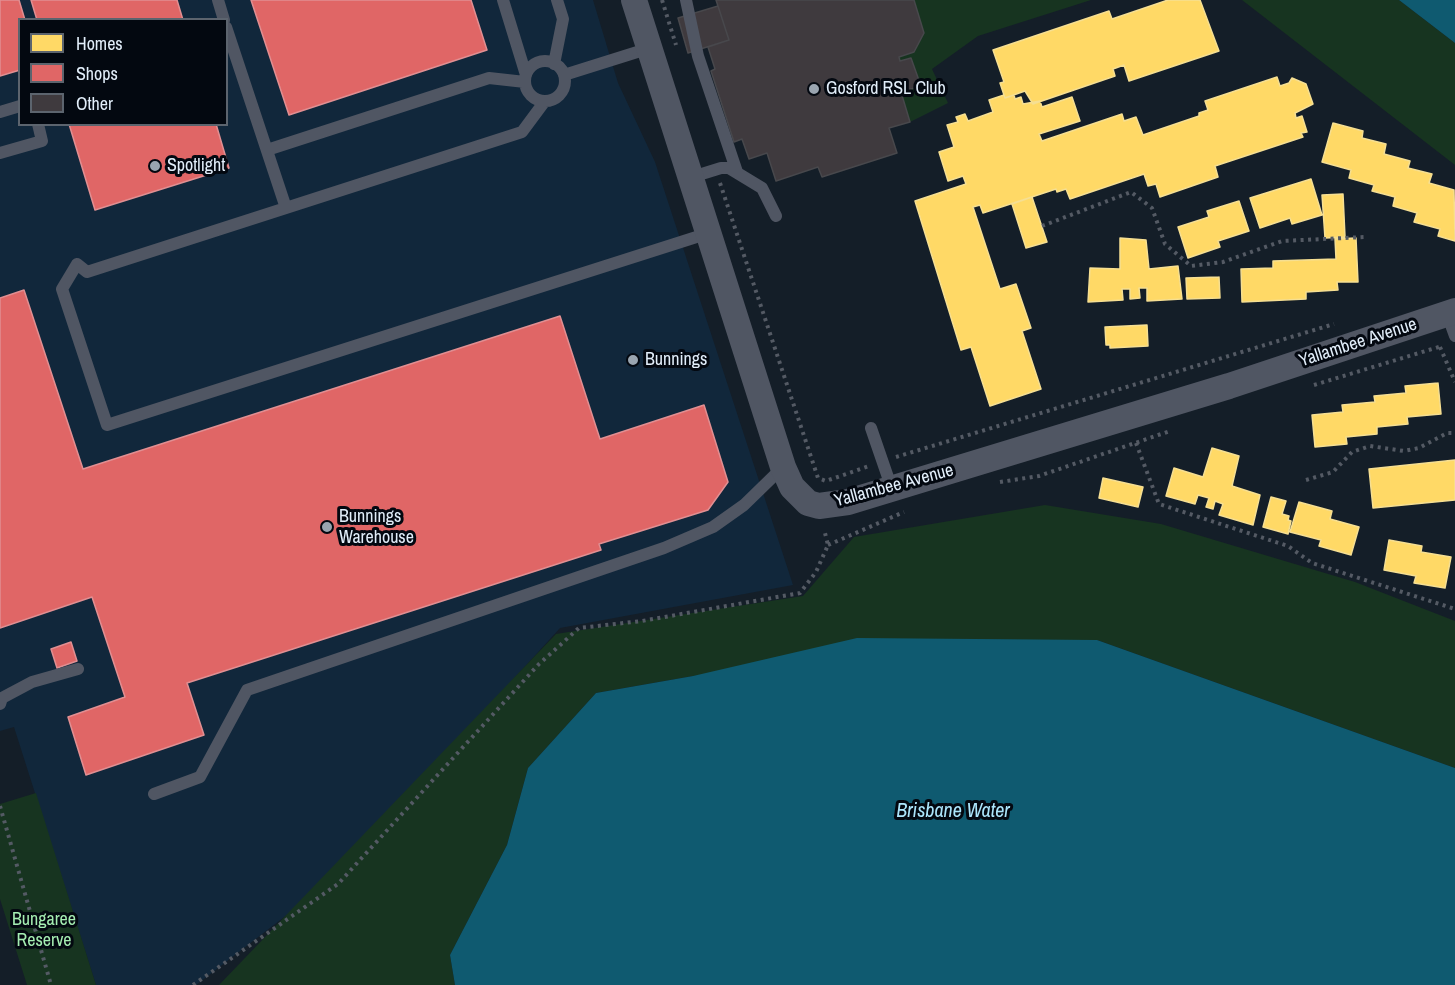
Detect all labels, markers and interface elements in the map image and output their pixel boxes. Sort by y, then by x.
legend [18,18,228,126]
text: Homes [76,31,123,56]
text: Shops [76,61,118,86]
place label: Gosford RSL Club [826,78,946,100]
marker: Gosford RSL Club [807,82,821,96]
text: Other [76,91,113,116]
place label: Spotlight [167,155,225,177]
marker: Spotlight [148,159,162,173]
street label: Yallambee Avenue [1296,314,1420,372]
place label: Bunnings [645,349,707,371]
marker: Bunnings [626,353,640,367]
street label: Yallambee Avenue [832,460,956,512]
place label: Bunnings Warehouse [339,506,414,548]
marker: Bunnings Warehouse [320,520,334,534]
water label: Brisbane Water [896,800,1010,824]
park label: Bungaree Reserve [12,909,76,952]

